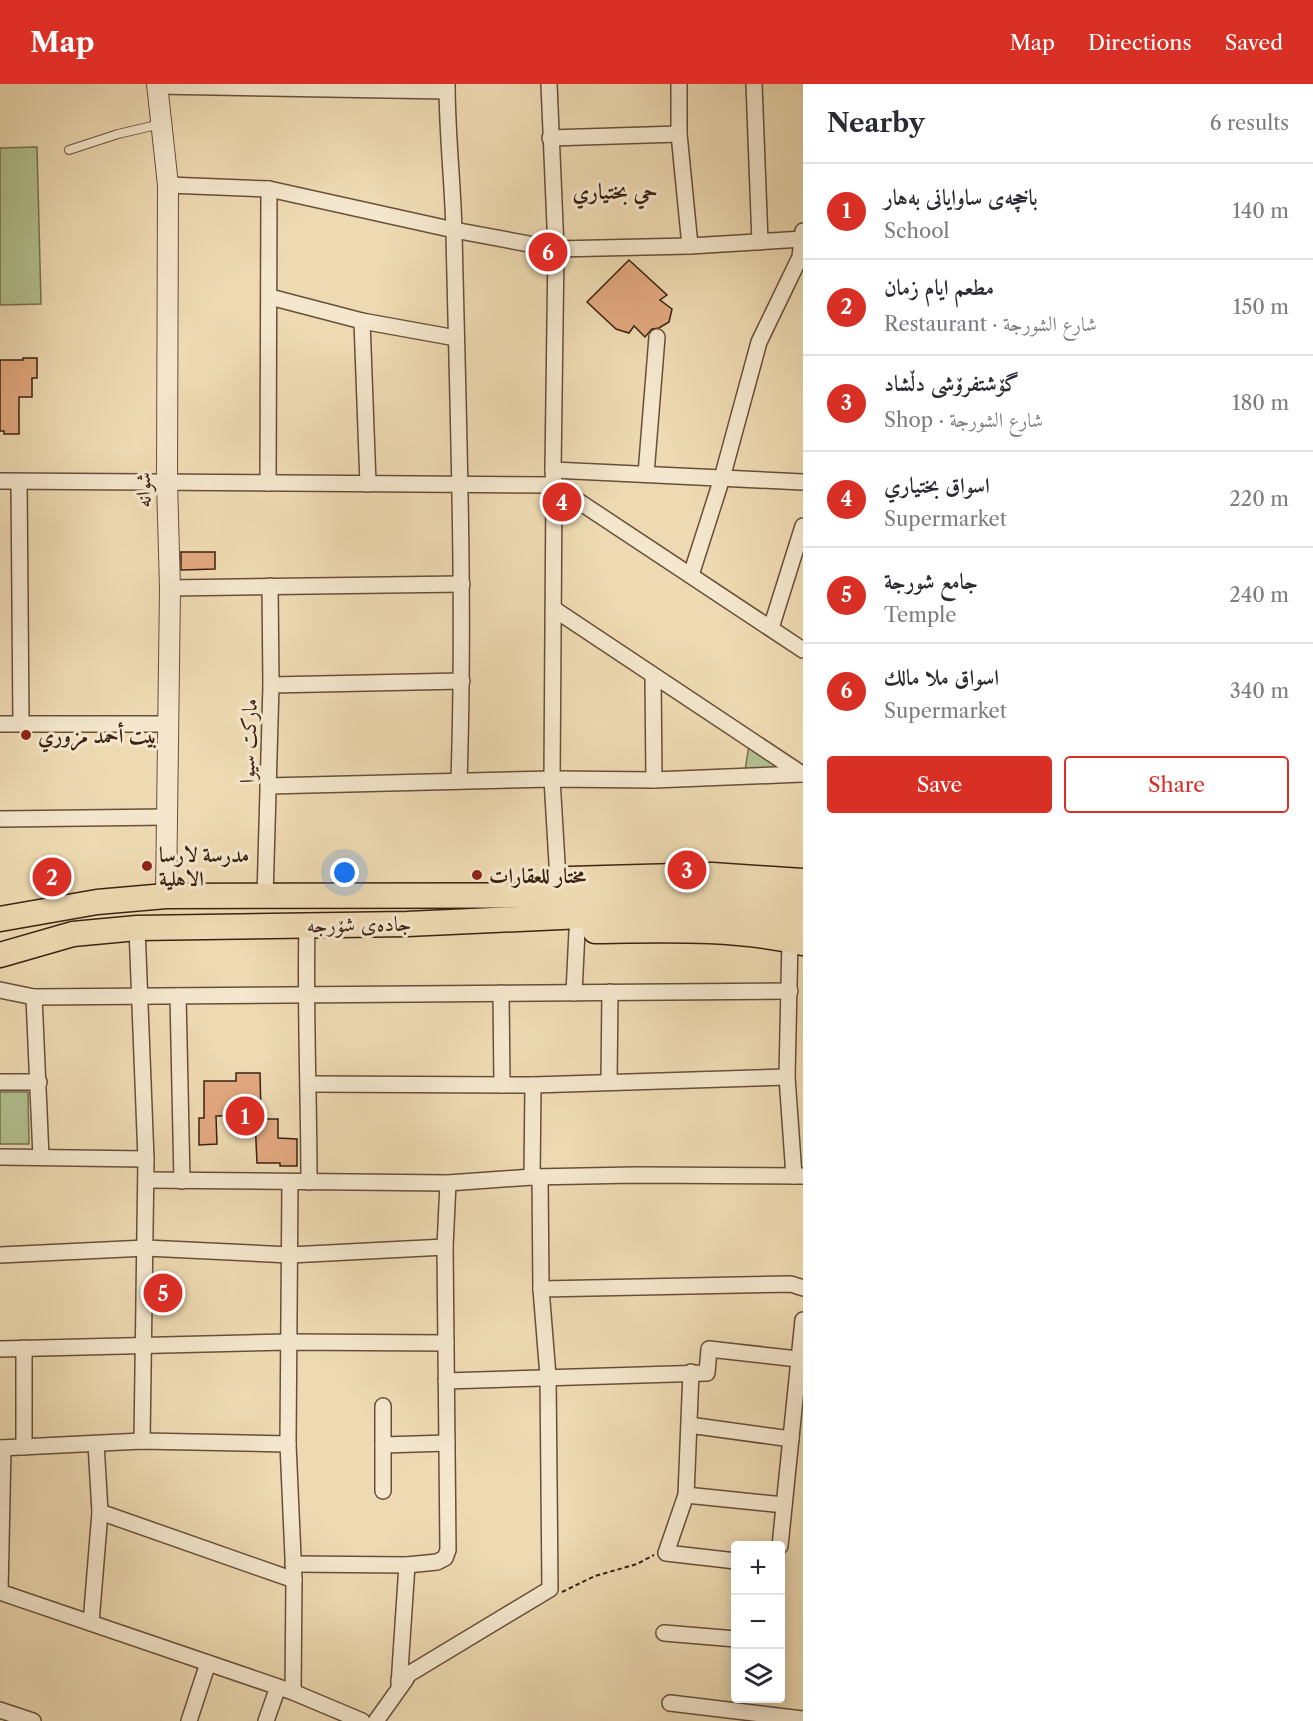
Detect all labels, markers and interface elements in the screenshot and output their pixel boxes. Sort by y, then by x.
text: Map [30,25,94,59]
text: Map [1010,30,1055,55]
text: Directions [1088,30,1192,55]
text: Saved [1225,30,1283,55]
text: Nearby [827,107,925,139]
text: 6 results [1210,111,1289,135]
district label: حي بختياري [572,178,658,210]
text: باخچەی ساوایانی بەهار [884,184,1038,211]
text: 1 [842,199,851,223]
text: 140 m [1232,199,1289,223]
text: School [884,219,949,243]
pin: 6 [528,230,568,274]
text: مطعم ايام زمان [884,274,994,301]
text: 2 [841,295,852,319]
text: 150 m [1233,295,1289,319]
text: Restaurant · شارع الشورجة [884,312,1097,336]
text: گۆشتفرۆشی دڵشاد [884,370,1019,397]
text: 3 [841,391,852,415]
text: 180 m [1232,391,1289,415]
text: Shop · شارع الشورجة [884,408,1043,432]
street label: شوانە [130,472,157,508]
text: اسواق بختياري [884,472,990,499]
pin: 4 [542,480,582,524]
text: 4 [841,487,852,511]
text: 220 m [1229,487,1289,511]
text: Supermarket [884,507,1007,531]
text: جامع شورجة [884,568,978,595]
text: 5 [841,583,852,607]
text: 240 m [1229,583,1289,607]
text: Temple [884,603,956,627]
text: اسواق ملا مالك [884,664,999,691]
text: 6 [841,679,852,703]
text: 340 m [1230,679,1289,703]
street label: مارکت سیوا [234,698,263,784]
text: Supermarket [884,699,1007,723]
place label: بيت أحمد مزوري [38,722,157,753]
marker: بيت أحمد مزوري [19,728,33,742]
button: Save [827,756,1052,813]
button: Share [1064,756,1289,813]
place label: مدرسة لارسا الاهلية [159,842,249,891]
pin: 3 [668,848,706,892]
pin: 2 [32,854,72,900]
your location [330,858,359,887]
marker: مدرسة لارسا الاهلية [140,859,154,873]
place label: مختار للعقارات [489,863,587,889]
marker: مختار للعقارات [470,868,484,882]
street label: جادەی شۆرجە [306,911,412,938]
pin: 1 [226,1094,264,1138]
pin: 5 [144,1270,182,1316]
map controls [731,1541,785,1703]
button: + [731,1541,785,1595]
button: − [731,1595,785,1649]
button: layers [731,1649,785,1703]

